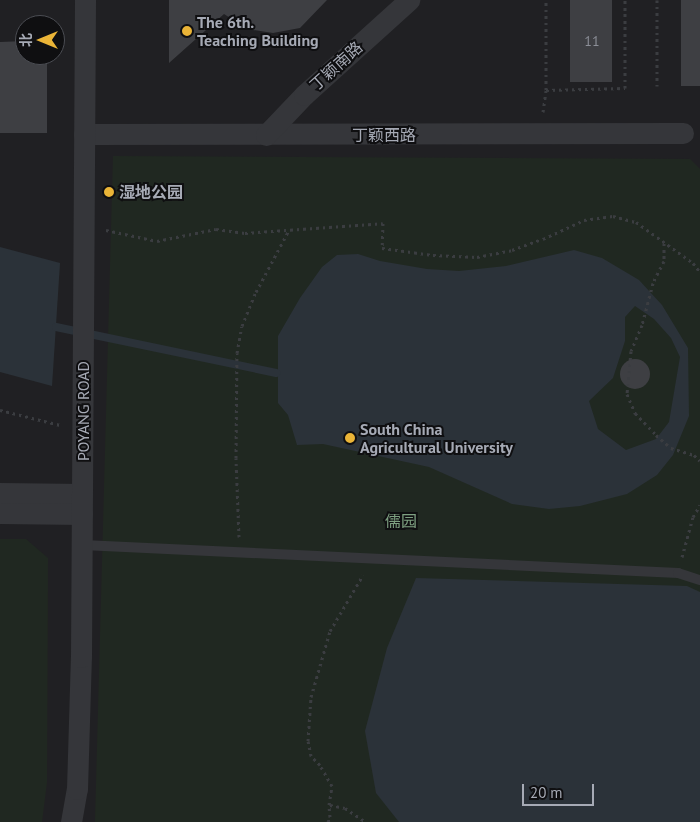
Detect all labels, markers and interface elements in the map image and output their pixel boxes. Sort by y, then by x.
place label: The 6th. Teaching Building [197,12,319,50]
north arrow [15,15,65,65]
marker: The 6th. Teaching Building [181,25,193,37]
text: 北 [17,33,35,47]
house number: 11 [584,33,600,49]
street label: 丁颖南路 [306,37,366,95]
street label: 丁颖西路 [352,125,416,145]
place label: 湿地公园 [119,182,183,202]
marker: 湿地公园 [103,186,115,198]
street label: POYANG ROAD [73,361,93,461]
place label: South China Agricultural University [360,419,513,457]
marker: South China Agricultural University [344,432,356,444]
park label: 儒园 [385,511,417,531]
scale bar [525,774,598,806]
text: 20 m [530,783,563,802]

